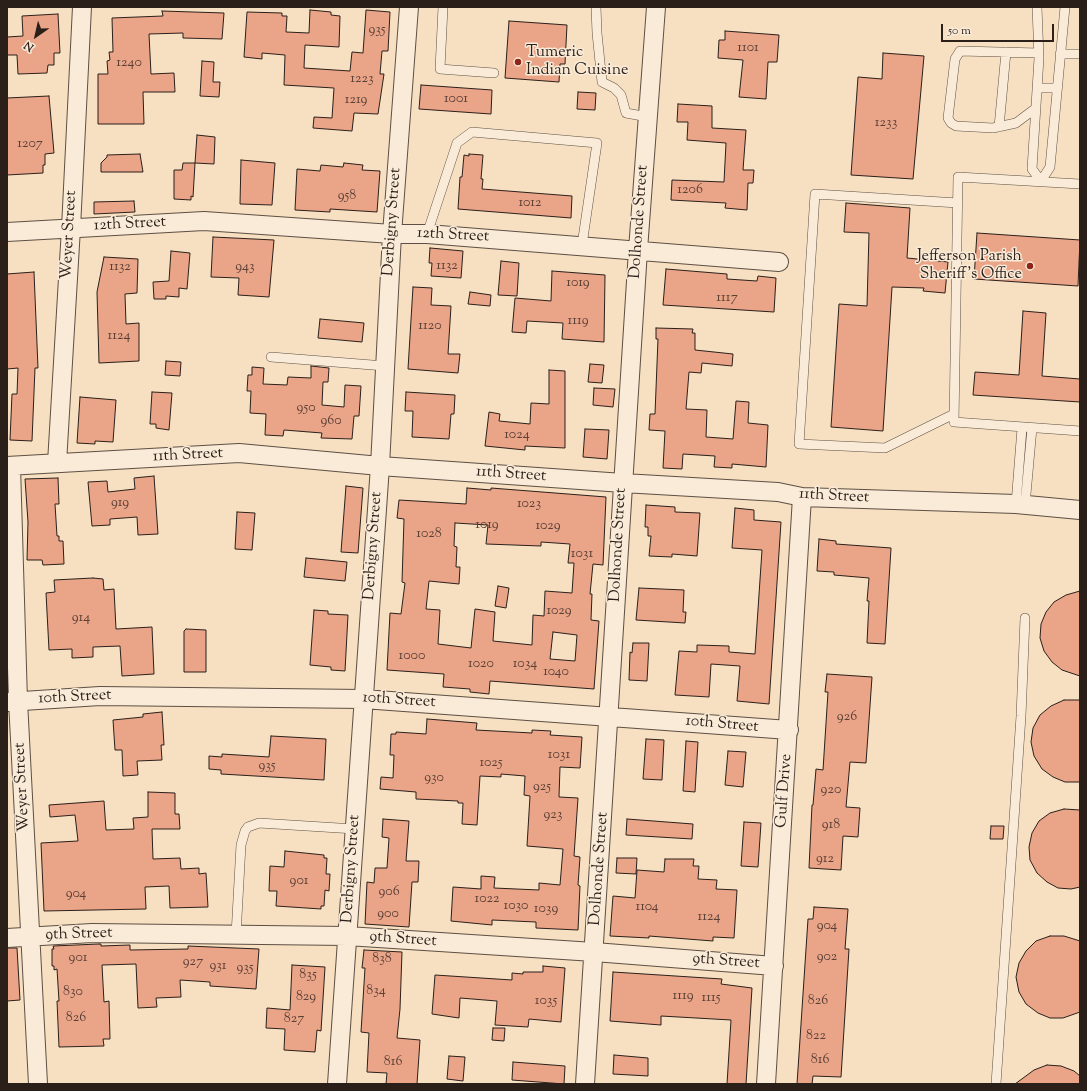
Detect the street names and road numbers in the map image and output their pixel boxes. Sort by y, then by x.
street label: Dolhonde Street [626,164,654,280]
street label: Derbigny Street [380,167,406,277]
street label: Weyer Street [58,190,82,280]
street label: 12th Street [93,214,167,236]
street label: 12th Street [416,225,490,247]
street label: 11th Street [152,445,224,467]
street label: 11th Street [475,463,547,487]
street label: 11th Street [798,486,870,508]
street label: Dolhonde Street [606,488,632,602]
street label: Derbigny Street [361,491,387,601]
street label: 10th Street [38,686,112,710]
street label: 10th Street [362,689,436,713]
street label: 10th Street [685,712,759,738]
street label: Weyer Street [11,742,35,832]
street label: Gulf Drive [773,753,797,829]
street label: Dolhonde Street [586,811,614,927]
street label: Derbigny Street [339,814,365,924]
street label: 9th Street [45,924,113,946]
street label: 9th Street [369,928,437,952]
street label: 9th Street [692,950,760,974]

